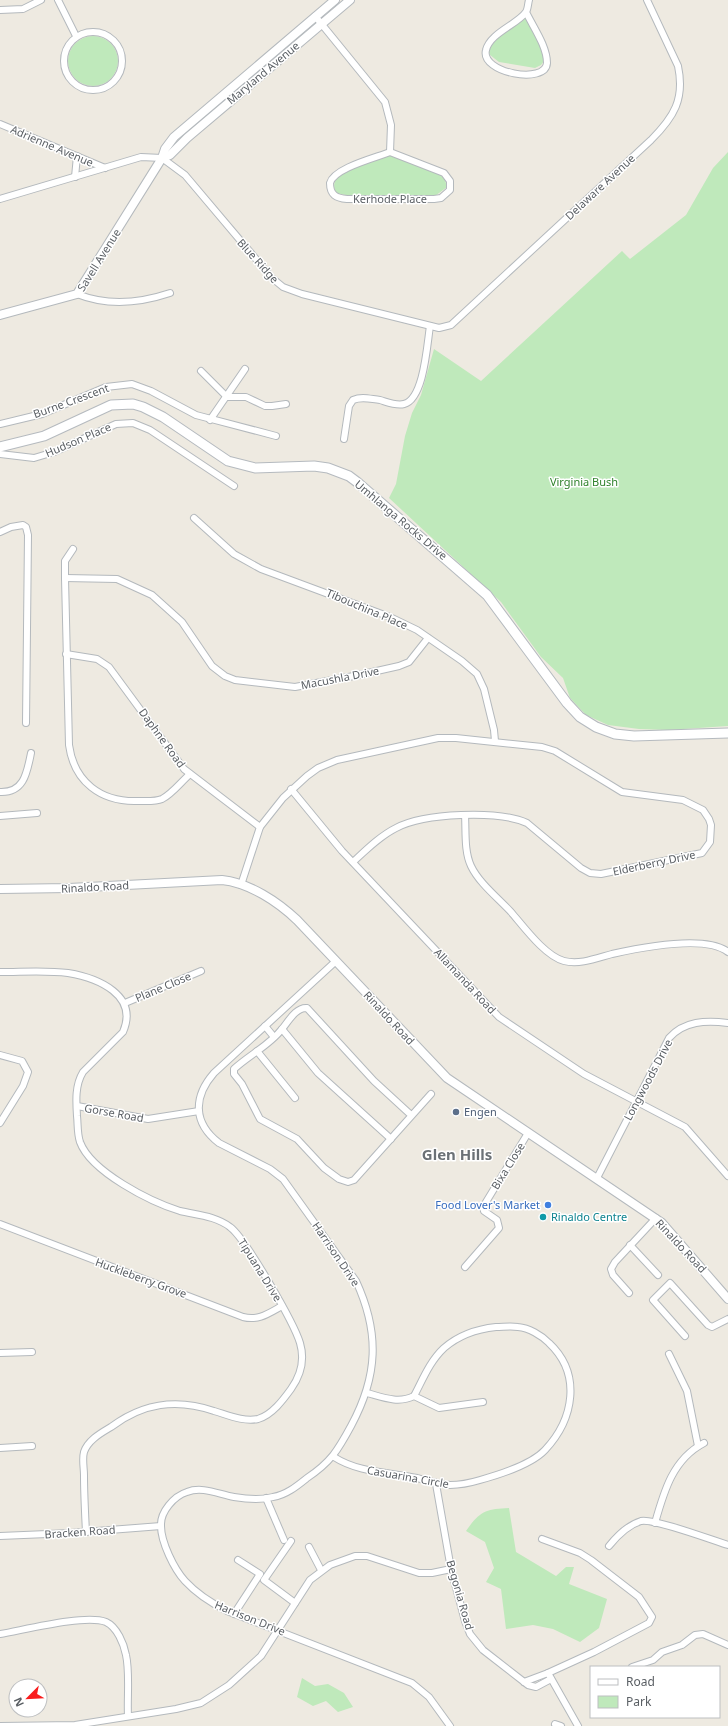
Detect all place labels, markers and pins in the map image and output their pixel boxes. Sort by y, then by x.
place label: Engen [464,1104,497,1119]
marker: Engen [451,1107,461,1117]
place label: Food Lover's Market [435,1197,540,1212]
marker: Food Lover's Market [543,1200,553,1210]
place label: Rinaldo Centre [551,1209,627,1224]
marker: Rinaldo Centre [538,1212,548,1222]

